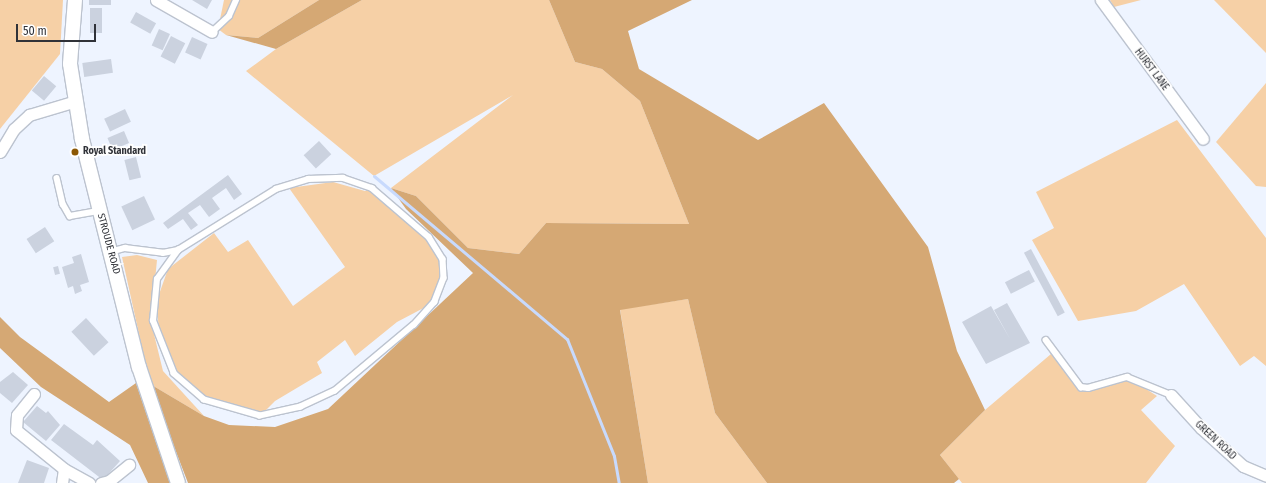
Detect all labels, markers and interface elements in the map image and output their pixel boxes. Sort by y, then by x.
scale bar [18,16,98,42]
text: 50 m [23,24,47,38]
street label: HURST LANE [1131,47,1171,93]
place label: Royal Standard [83,146,146,158]
marker: Royal Standard [70,147,80,157]
street label: STROUDE ROAD [94,212,122,276]
street label: GREEN ROAD [1192,419,1238,463]

